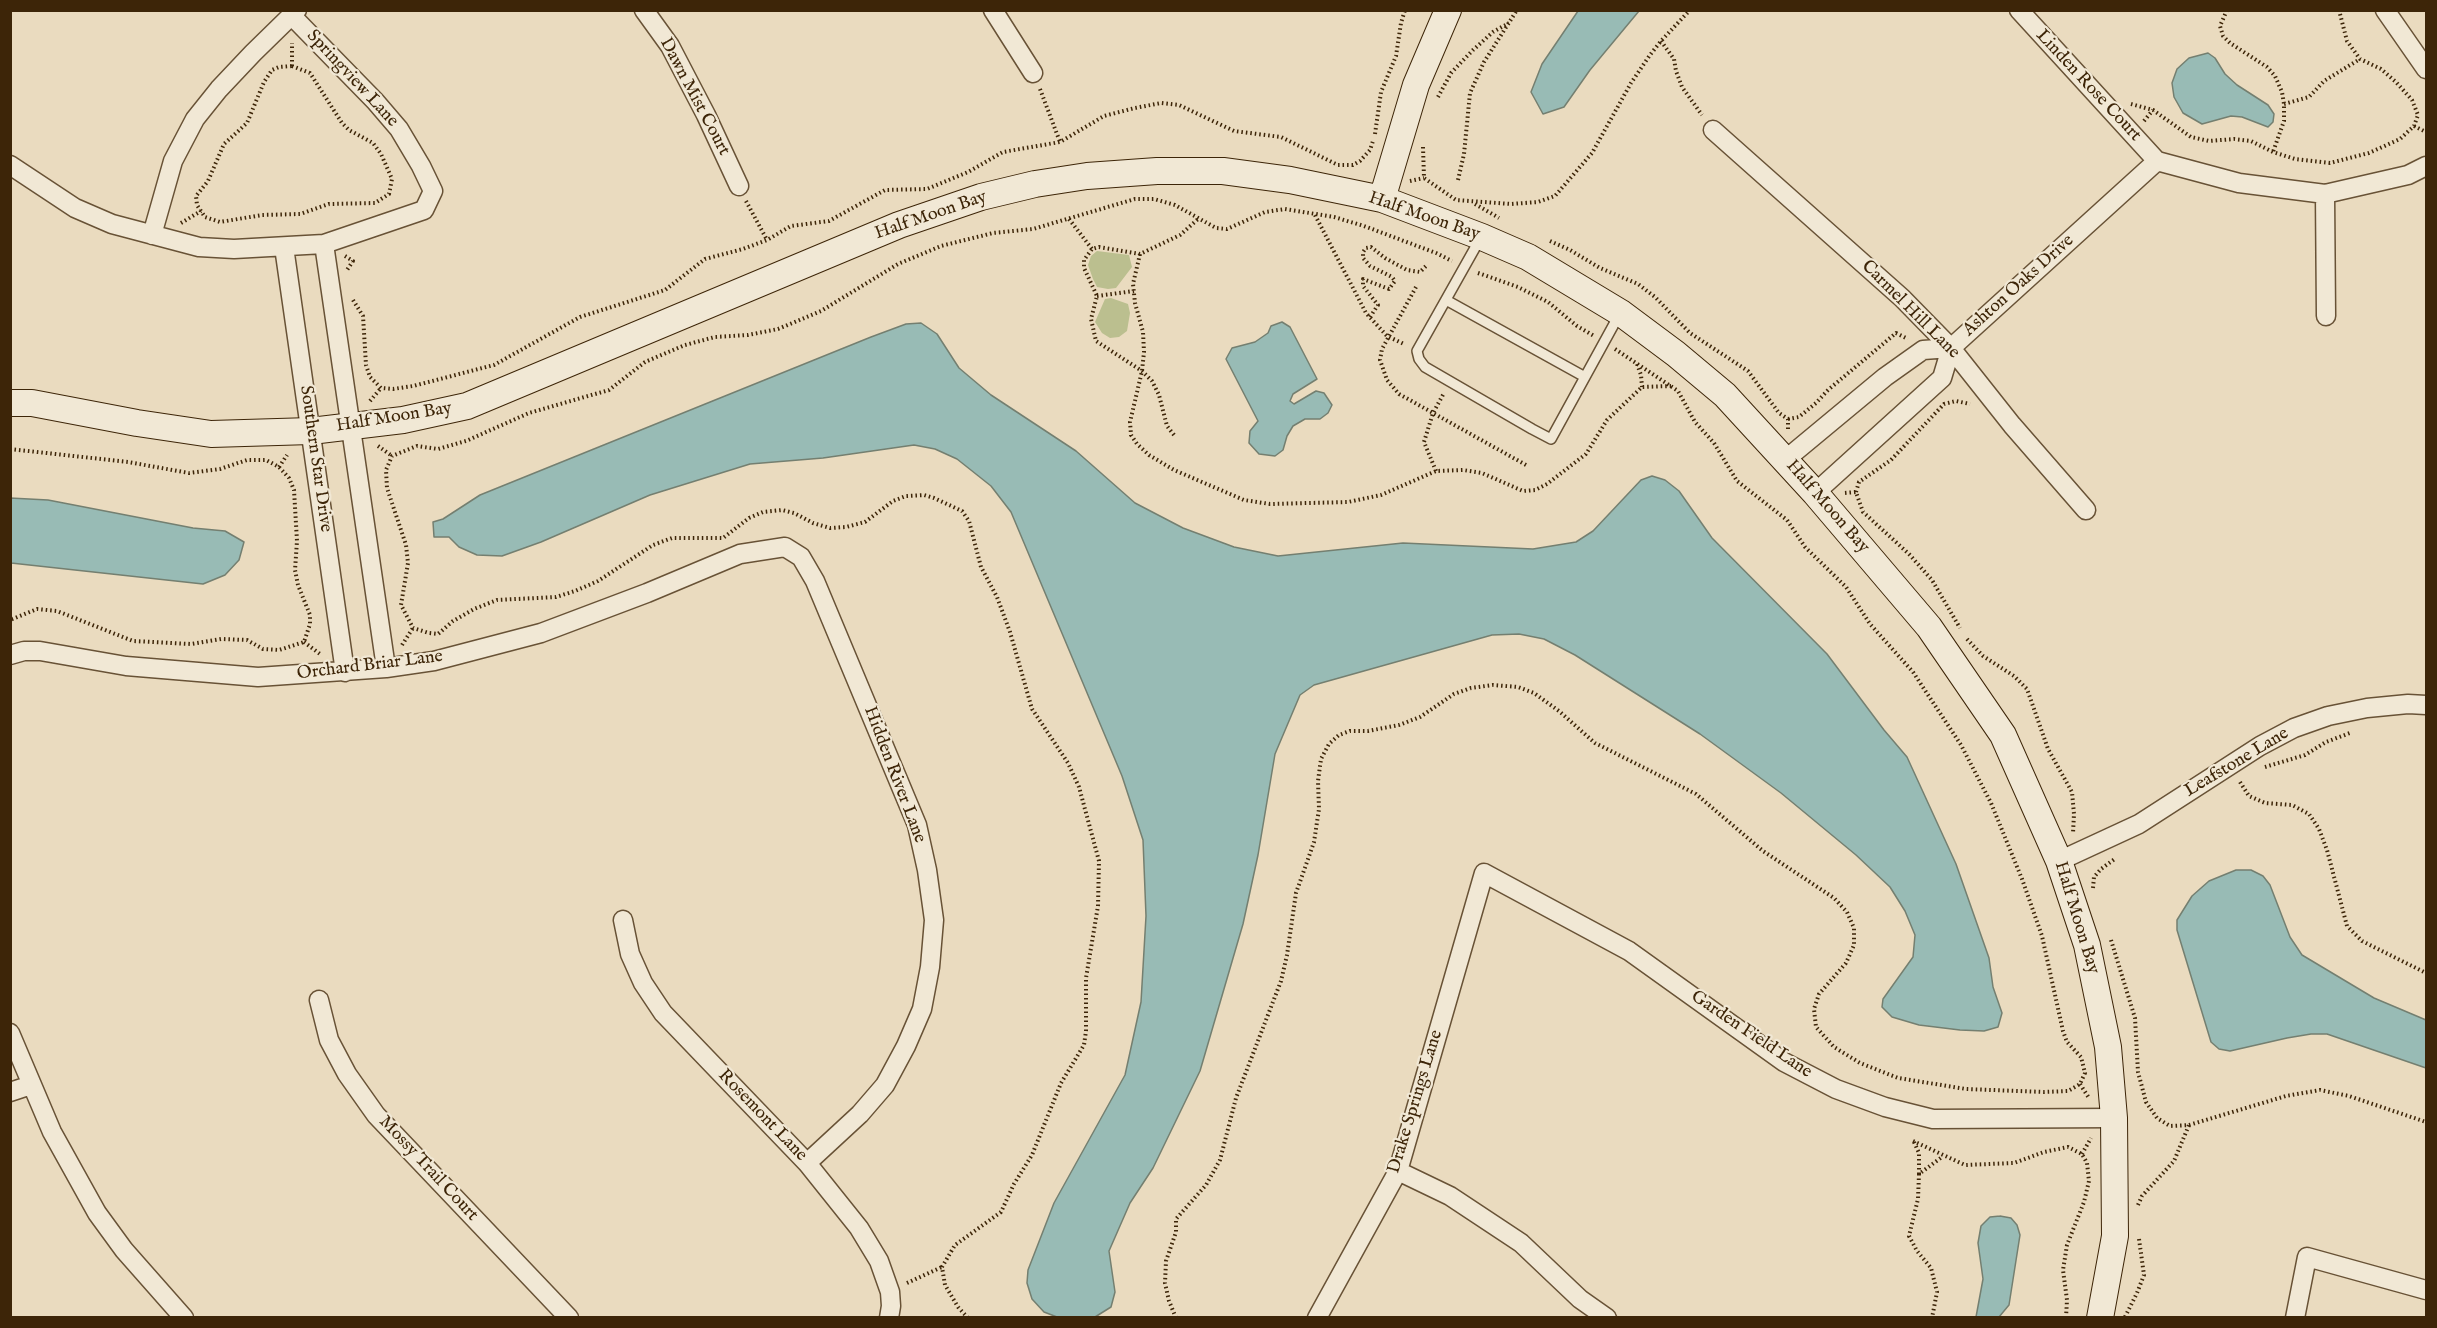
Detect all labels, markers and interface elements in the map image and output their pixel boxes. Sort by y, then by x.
street label: Springview Lane [301,26,403,132]
street label: Linden Rose Court [2031,26,2145,146]
street label: Dawn Mist Court [654,34,734,160]
street label: Half Moon Bay [872,187,990,245]
street label: Half Moon Bay [1365,188,1483,246]
street label: Ashton Oaks Drive [1959,231,2079,341]
street label: Carmel Hill Lane [1856,256,1964,364]
street label: Southern Star Drive [294,384,336,534]
street label: Half Moon Bay [335,398,453,438]
street label: Half Moon Bay [1781,456,1873,558]
street label: Orchard Briar Lane [296,646,444,686]
street label: Hidden River Lane [858,704,930,846]
street label: Leafstone Lane [2181,723,2293,803]
street label: Half Moon Bay [2049,859,2103,977]
street label: Garden Field Lane [1686,987,1816,1083]
street label: Drake Springs Lane [1384,1028,1448,1176]
street label: Rosemont Lane [713,1066,811,1166]
street label: Mossy Trail Court [374,1112,482,1226]

